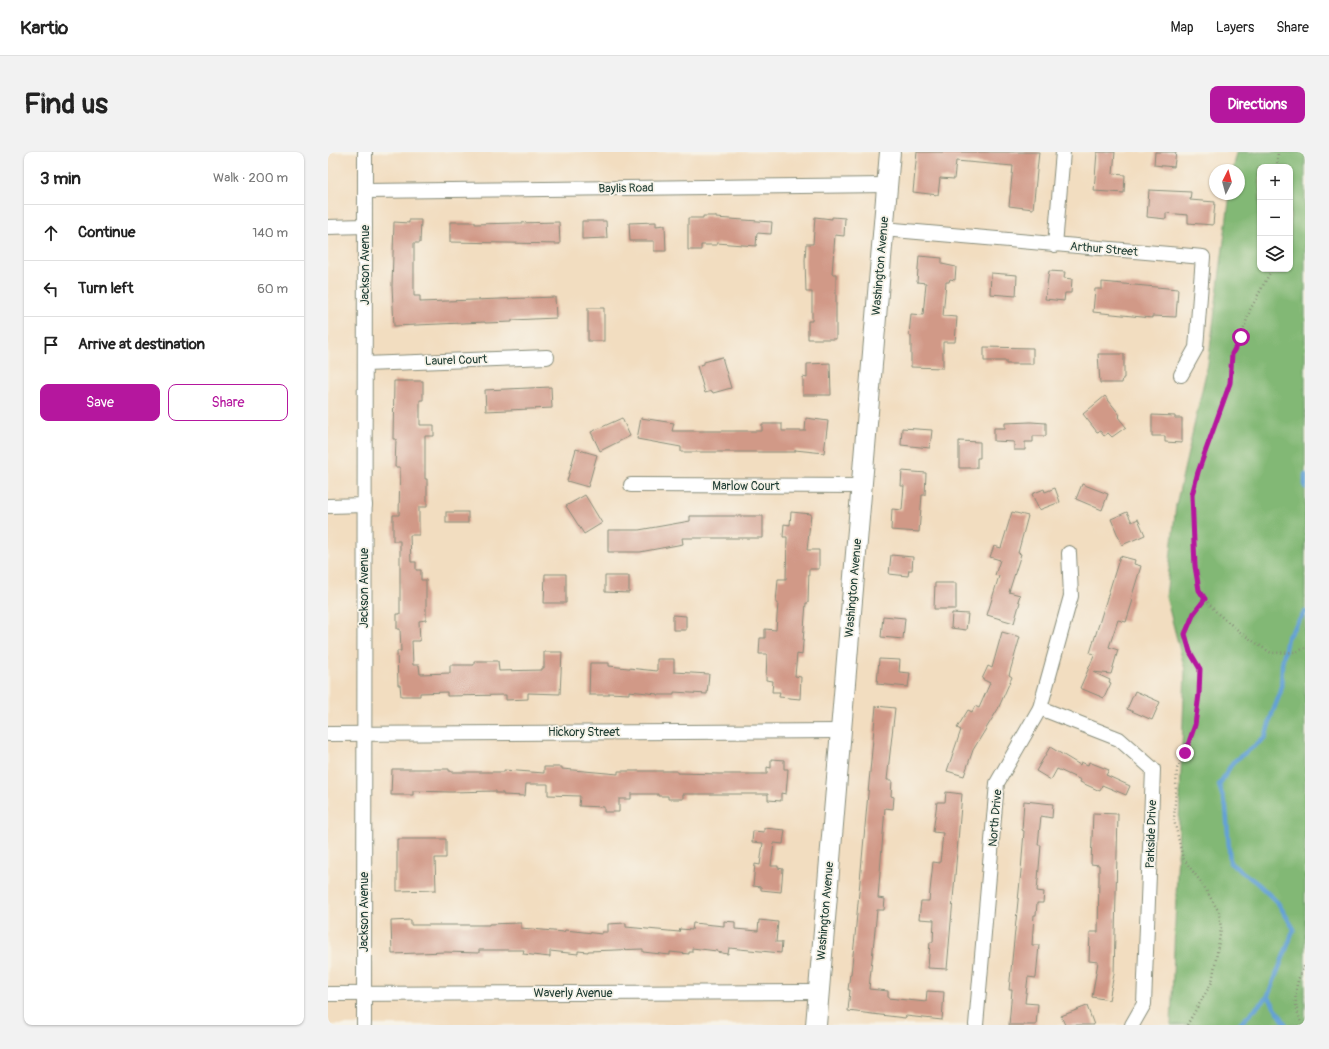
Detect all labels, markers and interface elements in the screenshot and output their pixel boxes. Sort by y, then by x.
text: Kartio [20,16,68,40]
text: Map [1171,19,1194,36]
text: Layers [1216,19,1254,36]
text: Share [1276,19,1309,36]
button: Directions [1210,86,1305,123]
text: Find us [24,87,108,122]
north arrow [1209,164,1245,200]
map controls [1257,164,1293,272]
button: + [1257,164,1293,200]
text: 3 min [40,168,81,189]
text: Walk · 200 m [213,170,288,186]
street label: Baylis Road [598,181,654,196]
button: − [1257,200,1293,236]
street label: Washington Avenue [869,216,892,316]
icon: ahead [40,222,62,244]
text: Continue [78,223,136,242]
text: 140 m [252,225,288,241]
street label: Jackson Avenue [358,225,373,305]
button: layers [1257,236,1293,272]
street label: Arthur Street [1069,239,1139,260]
icon: left [40,278,62,300]
text: Turn left [78,279,134,298]
text: 60 m [257,281,288,297]
route start [1232,328,1250,346]
icon: arrive [40,334,62,356]
text: Arrive at destination [78,335,205,354]
street label: Laurel Court [424,352,488,369]
button: Save [40,384,160,421]
button: Share [168,384,288,421]
street label: Marlow Court [712,479,780,494]
street label: Washington Avenue [842,538,865,638]
street label: Jackson Avenue [357,548,372,628]
street label: Hickory Street [548,725,620,740]
route end [1176,744,1194,762]
street label: North Drive [986,789,1005,847]
street label: Parkside Drive [1143,799,1160,869]
street label: Washington Avenue [814,861,837,961]
street label: Jackson Avenue [357,872,372,952]
street label: Waverly Avenue [534,986,613,1001]

